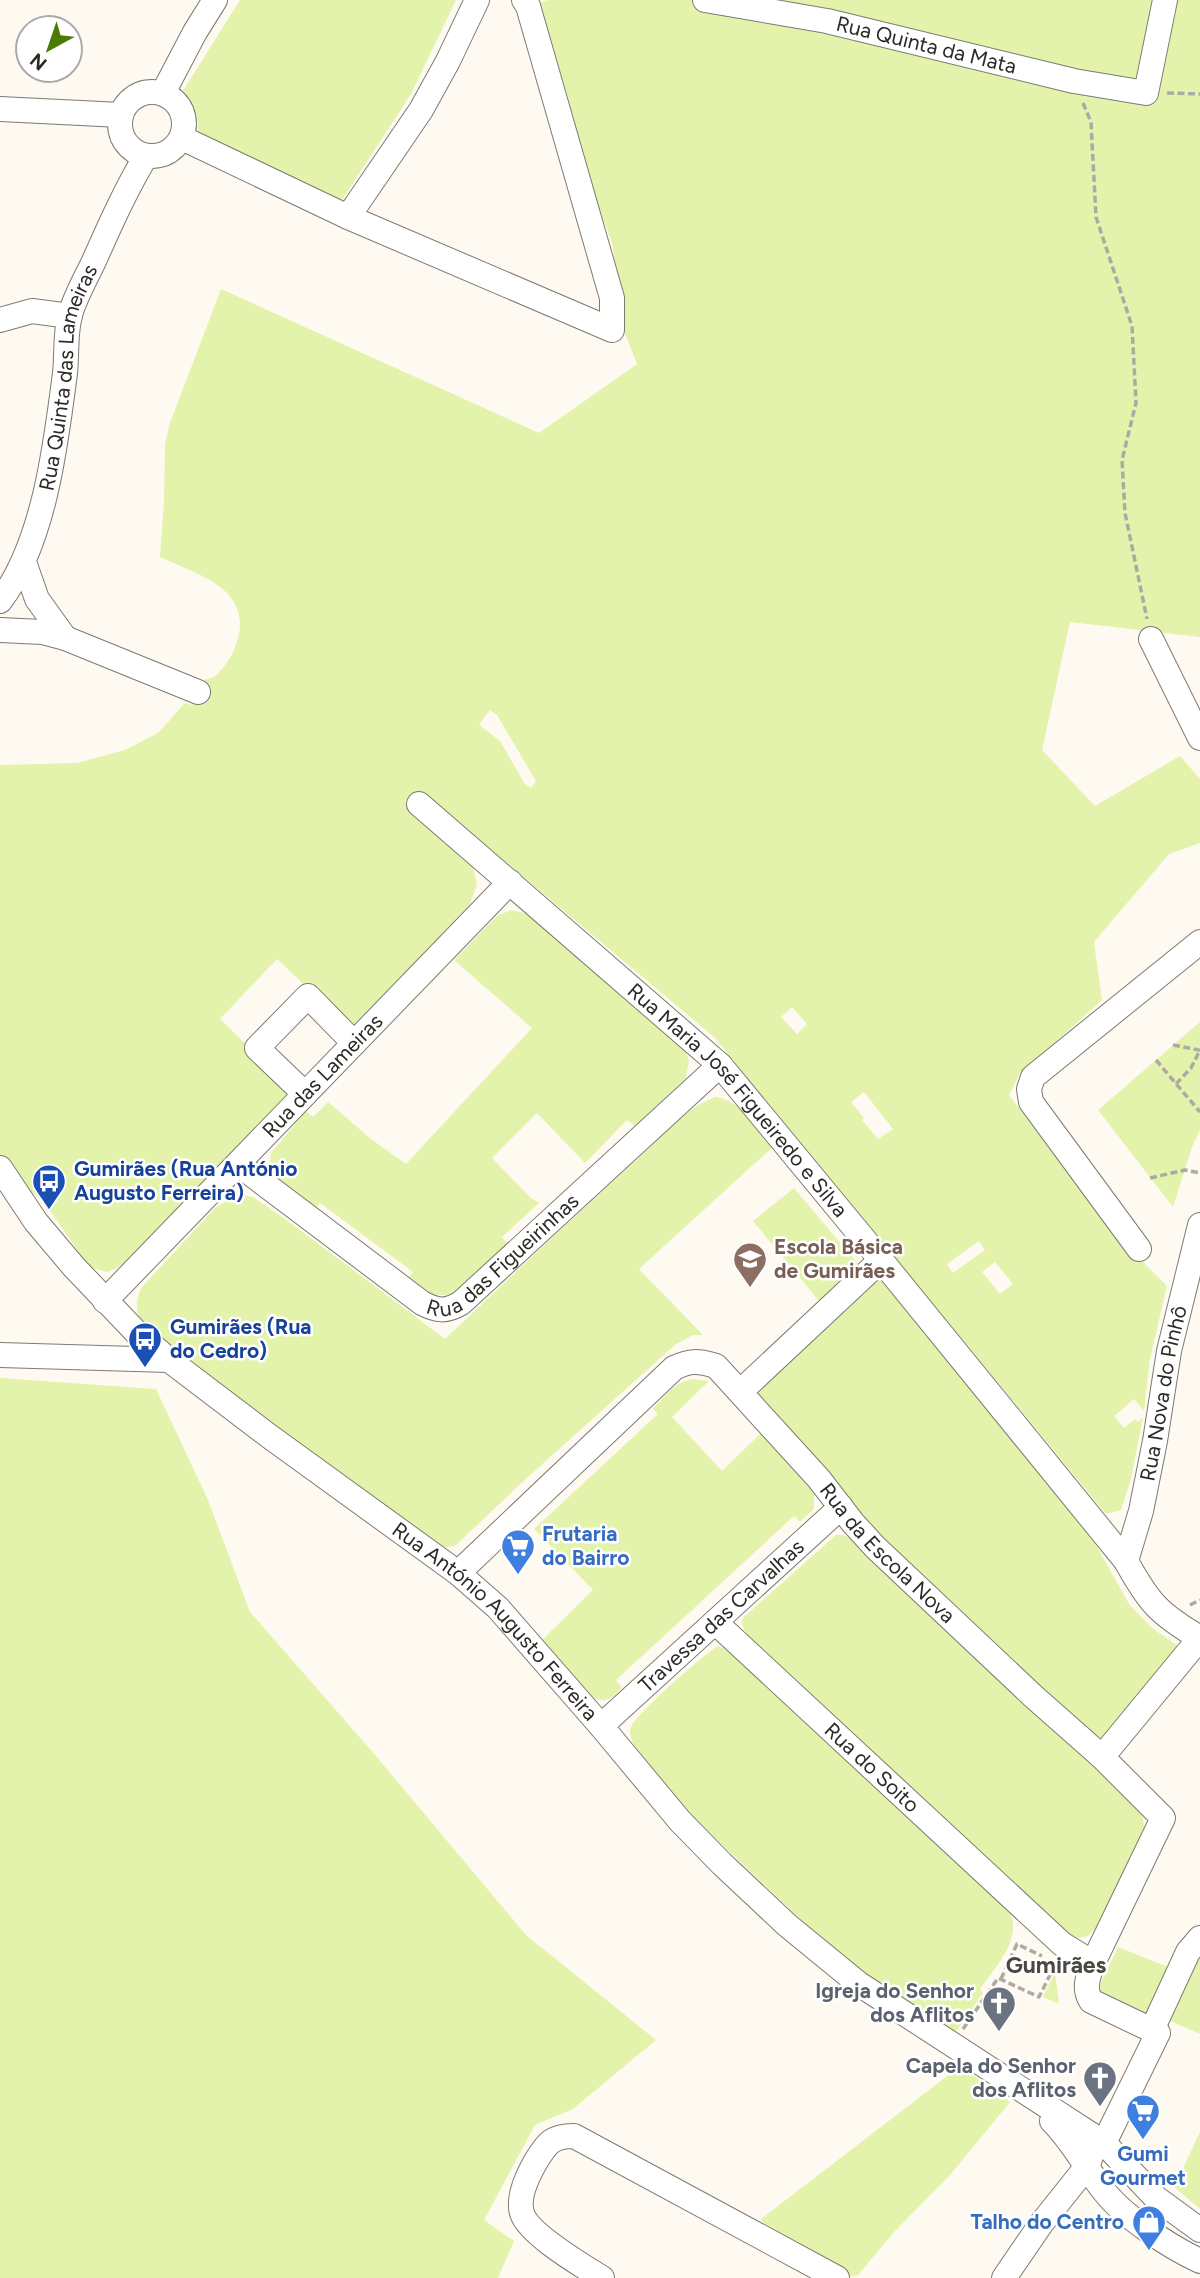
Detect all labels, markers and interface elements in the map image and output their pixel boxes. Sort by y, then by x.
street label: Rua Quinta da Mata [834,11,1019,79]
north arrow [14,14,84,84]
text: N [25,48,51,75]
street label: Rua Quinta das Lameiras [33,260,102,493]
street label: Rua Maria José Figueiredo e Silva [623,978,853,1222]
street label: Rua das Lameiras [257,1009,388,1143]
place label: Gumirães (Rua António Augusto Ferreira) [74,1156,298,1205]
bus stop icon: Gumirães (Rua António Augusto Ferreira) [30,1162,68,1211]
street label: Rua das Figueirinhas [423,1188,584,1322]
place label: Escola Básica de Gumirães [774,1234,903,1283]
school or university icon: Escola Básica de Gumirães [731,1240,769,1289]
street label: Rua Nova do Pinhô [1134,1303,1192,1483]
place label: Gumirães (Rua do Cedro) [170,1314,312,1363]
bus stop icon: Gumirães (Rua do Cedro) [126,1320,164,1369]
street label: Rua da Escola Nova [815,1478,960,1628]
street label: Rua António Augusto Ferreira [387,1516,603,1725]
place label: Frutaria do Bairro [542,1521,629,1570]
supermarket icon: Frutaria do Bairro [499,1527,537,1576]
street label: Travessa das Carvalhas [633,1534,809,1698]
street label: Rua do Soito [820,1717,925,1817]
district label: Gumirães [1006,1951,1107,1979]
place label: Igreja do Senhor dos Aflitos [815,1978,974,2027]
church icon: Igreja do Senhor dos Aflitos [980,1984,1018,2033]
place label: Capela do Senhor dos Aflitos [906,2053,1076,2102]
church icon: Capela do Senhor dos Aflitos [1081,2059,1119,2108]
supermarket icon: Gumi Gourmet [1124,2092,1162,2141]
place label: Gumi Gourmet [1100,2141,1186,2190]
shop icon: Talho do Centro [1130,2203,1168,2252]
place label: Talho do Centro [971,2209,1124,2234]

